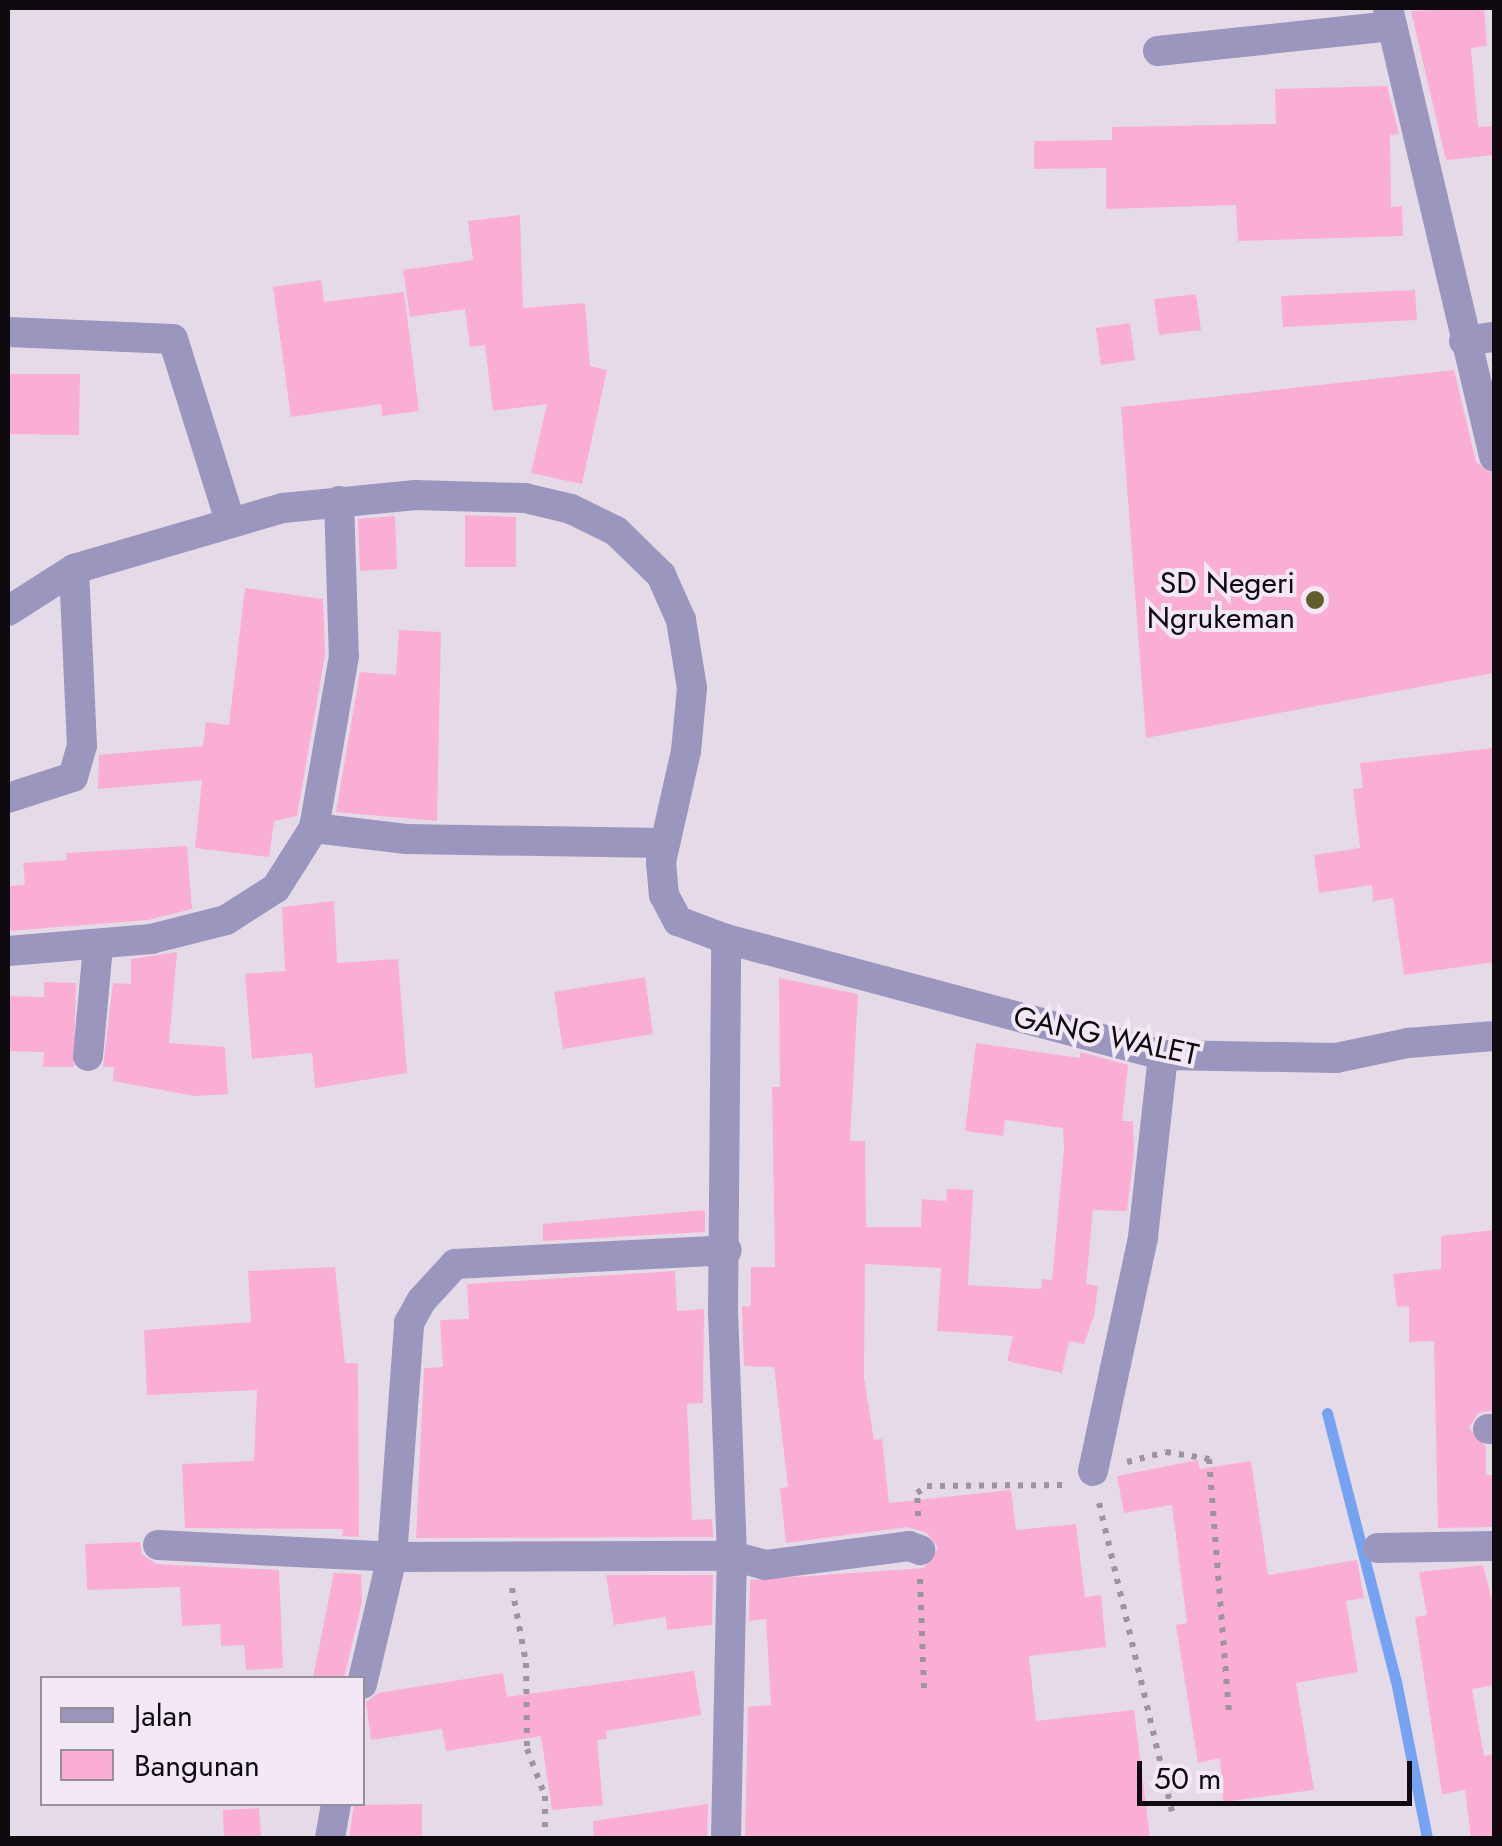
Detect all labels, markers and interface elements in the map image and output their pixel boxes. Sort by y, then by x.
place label: SD Negeri Ngrukeman [1147,565,1295,636]
marker: SD Negeri Ngrukeman [1304,589,1326,611]
street label: GANG WALET [1010,999,1202,1073]
legend [40,1676,365,1806]
text: Jalan [134,1694,193,1737]
scale bar [1142,1741,1417,1803]
text: Bangunan [134,1744,260,1787]
text: 50 m [1154,1757,1221,1800]

